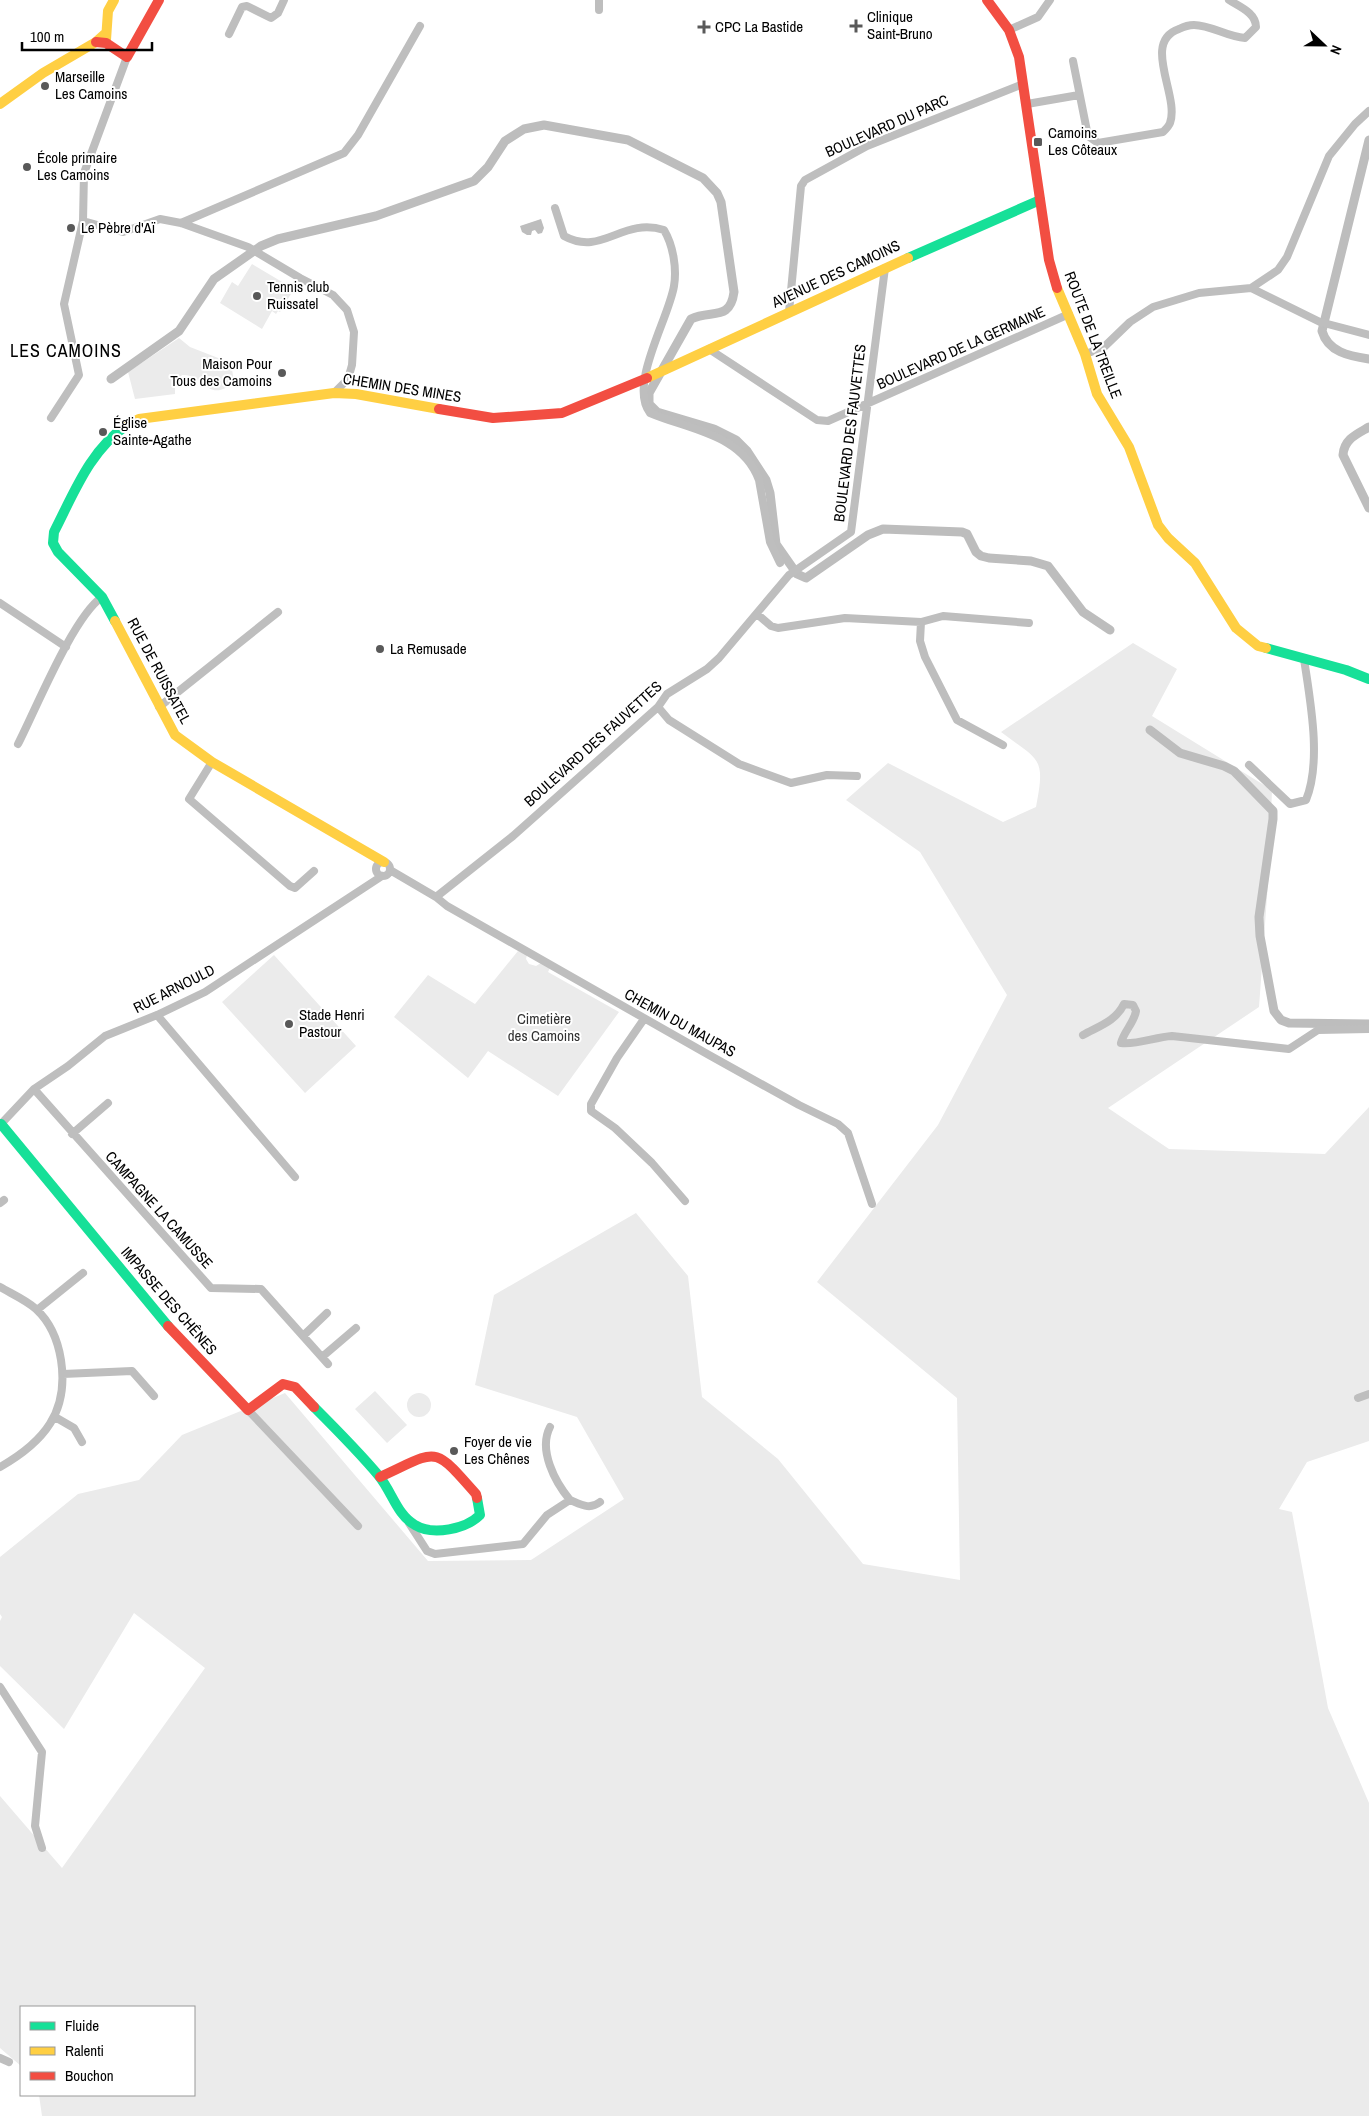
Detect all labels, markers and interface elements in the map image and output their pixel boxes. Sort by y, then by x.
place label: Clinique Saint-Bruno [867,6,933,44]
place label: CPC La Bastide [715,16,803,37]
marker: Clinique Saint-Bruno [849,19,863,33]
scale bar [22,20,152,52]
marker: CPC La Bastide [697,20,711,34]
north arrow [1299,20,1349,70]
text: 100 m [30,26,64,47]
text: N [1326,43,1346,57]
place label: Marseille Les Camoins [55,66,127,104]
marker: Marseille Les Camoins [39,80,51,92]
street label: BOULEVARD DU PARC [822,89,952,162]
place label: Camoins Les Côteaux [1048,122,1118,160]
marker: Camoins Les Côteaux [1032,136,1044,148]
place label: École primaire Les Camoins [37,147,117,185]
marker: École primaire Les Camoins [21,161,33,173]
place label: Le Pèbre d'Aï [81,217,156,238]
marker: Le Pèbre d'Aï [65,222,77,234]
street label: AVENUE DES CAMOINS [767,235,903,313]
street label: ROUTE DE LA TREILLE [1060,268,1127,401]
place label: Tennis club Ruissatel [267,276,329,314]
marker: Tennis club Ruissatel [251,290,263,302]
street label: BOULEVARD DE LA GERMAINE [873,301,1048,394]
district label: LES CAMOINS [10,338,122,363]
street label: BOULEVARD DES FAUVETTES [828,343,871,523]
place label: Maison Pour Tous des Camoins [170,353,272,391]
marker: Maison Pour Tous des Camoins [276,367,288,379]
street label: CHEMIN DES MINES [341,368,463,407]
place label: Église Sainte-Agathe [113,412,192,450]
marker: Église Sainte-Agathe [97,426,109,438]
street label: RUE DE RUISSATEL [123,614,196,728]
place label: La Remusade [390,638,467,659]
marker: La Remusade [374,643,386,655]
street label: BOULEVARD DES FAUVETTES [519,676,666,811]
street label: RUE ARNOULD [129,959,218,1018]
street label: CHEMIN DU MAUPAS [621,983,740,1062]
place label: Stade Henri Pastour [299,1004,365,1042]
park label: Cimetière des Camoins [508,1008,580,1046]
marker: Stade Henri Pastour [283,1018,295,1030]
street label: CAMPAGNE LA CAMUSSE [101,1146,218,1273]
street label: IMPASSE DES CHÊNES [116,1242,222,1359]
place label: Foyer de vie Les Chênes [464,1431,532,1469]
marker: Foyer de vie Les Chênes [448,1445,460,1457]
legend [20,2006,195,2096]
text: Fluide [65,2015,99,2036]
text: Ralenti [65,2040,104,2061]
text: Bouchon [65,2065,114,2086]

